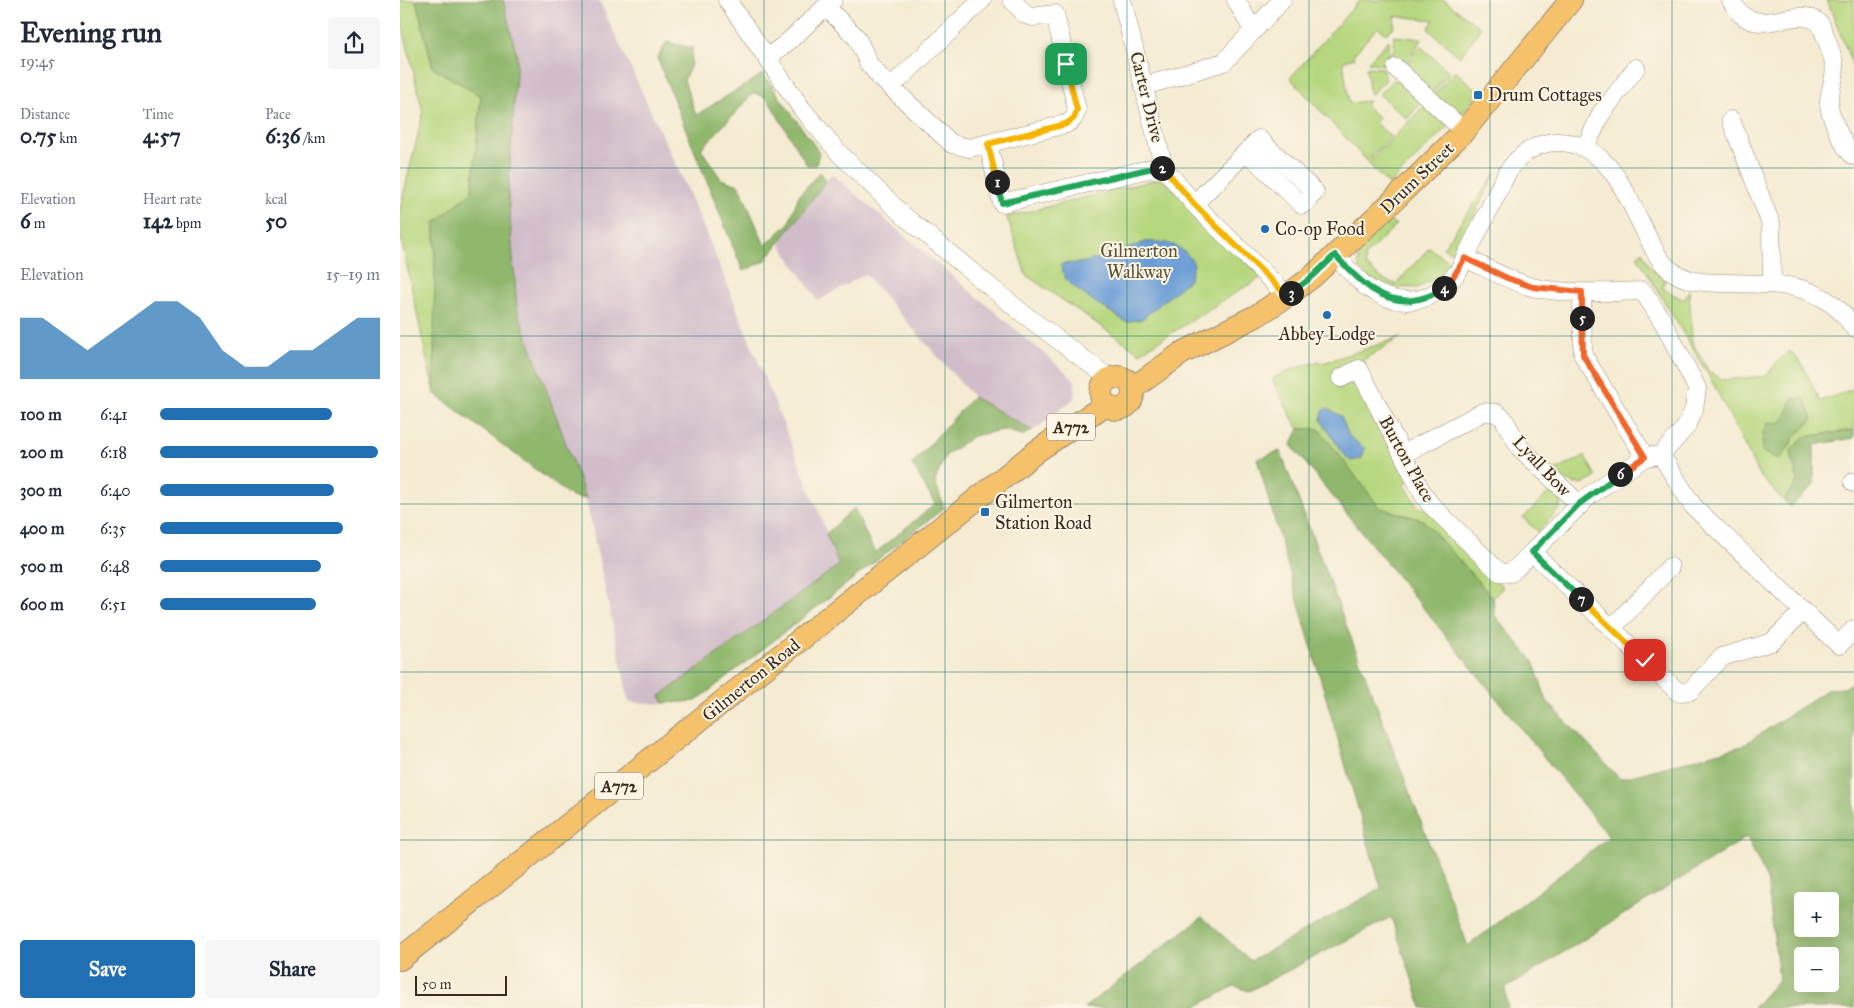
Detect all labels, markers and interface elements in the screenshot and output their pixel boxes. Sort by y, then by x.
text: Evening run [20,15,162,50]
button: share [328,17,380,69]
pin [1045,43,1087,85]
street label: Carter Drive [1125,49,1169,145]
icon: arrive [1052,50,1080,78]
text: 19:45 [20,52,55,71]
place label: Drum Cottages [1488,84,1602,107]
marker: Drum Cottages [1472,89,1484,101]
text: Distance [20,106,70,123]
text: Time [143,106,174,123]
text: Pace [265,106,291,123]
text: 0.75 [20,123,56,149]
text: 4:57 [143,123,181,149]
text: 6:36 [265,123,301,149]
text: km [56,130,78,147]
text: /km [301,130,326,147]
street label: Drum Street [1375,137,1459,219]
pin: 2 [1150,156,1174,180]
text: 2 [1159,160,1166,177]
pin: 1 [984,170,1010,194]
text: 1 [995,174,1000,191]
text: Elevation [20,191,76,208]
text: Heart rate [143,191,202,208]
text: kcal [265,191,287,208]
text: 6 [20,208,31,234]
text: 142 [143,208,173,234]
text: 50 [265,208,287,234]
text: m [31,215,46,232]
text: bpm [173,215,202,232]
place label: Co-op Food [1275,218,1365,240]
marker: Co-op Food [1259,223,1271,235]
park label: Gilmerton Walkway [1100,240,1178,283]
text: Elevation [20,265,84,284]
text: 15–19 m [326,265,380,284]
pin: 4 [1432,276,1456,300]
pin: 3 [1278,280,1304,306]
text: 4 [1441,280,1448,297]
text: 3 [1289,285,1294,302]
pin: 5 [1570,306,1594,330]
marker: Abbey Lodge [1321,309,1333,321]
text: 5 [1579,310,1586,327]
place label: Abbey Lodge [1278,323,1375,346]
text: 100 m [20,405,62,424]
text: 6:41 [100,405,127,424]
street label: Burton Place [1374,412,1440,506]
road number: A772 [1047,414,1095,441]
street label: Lyall Bow [1508,431,1576,501]
text: 200 m [20,443,63,462]
text: 6:18 [100,443,127,462]
pin: 6 [1608,462,1632,486]
text: 6 [1617,466,1624,483]
text: 300 m [20,481,62,500]
text: 6:40 [100,481,130,500]
place label: Gilmerton Station Road [995,491,1092,534]
marker: Gilmerton Station Road [979,506,991,518]
text: 400 m [20,519,64,538]
text: 6:35 [100,519,126,538]
text: 500 m [20,557,63,576]
text: 6:48 [100,557,130,576]
pin: 7 [1568,586,1594,612]
text: 7 [1578,591,1585,608]
text: 600 m [20,595,64,614]
text: 6:51 [100,595,126,614]
street label: Gilmerton Road [698,634,804,726]
pin [1624,639,1666,681]
icon: check [1631,646,1659,674]
road number: A772 [595,772,643,799]
map controls [1794,892,1839,992]
button: + [1794,892,1839,937]
button: Save [20,940,195,998]
button: Share [205,940,380,998]
button: − [1794,947,1839,992]
scale bar [415,973,508,996]
text: 50 m [422,976,451,993]

